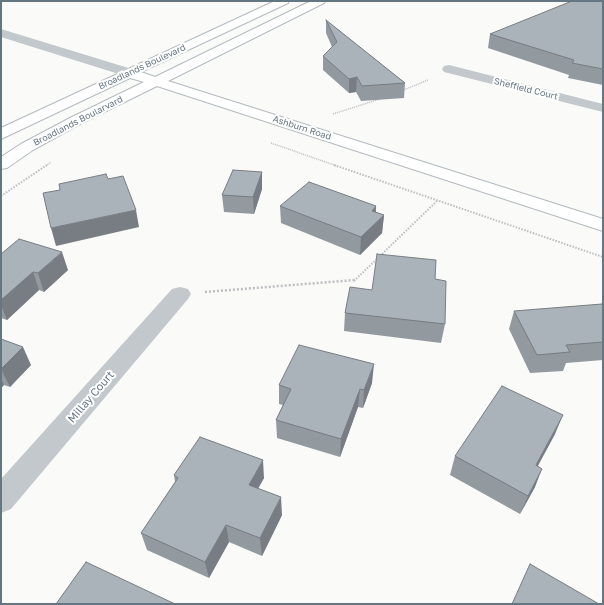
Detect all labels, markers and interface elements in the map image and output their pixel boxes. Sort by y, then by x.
street label: Broadlands Boulevard [97,42,187,92]
street label: Sheffield Court [493,76,559,102]
street label: Broadlands Boularvard [31,94,125,148]
street label: Ashburn Road [272,113,332,143]
street label: Millay Court [65,369,117,425]

